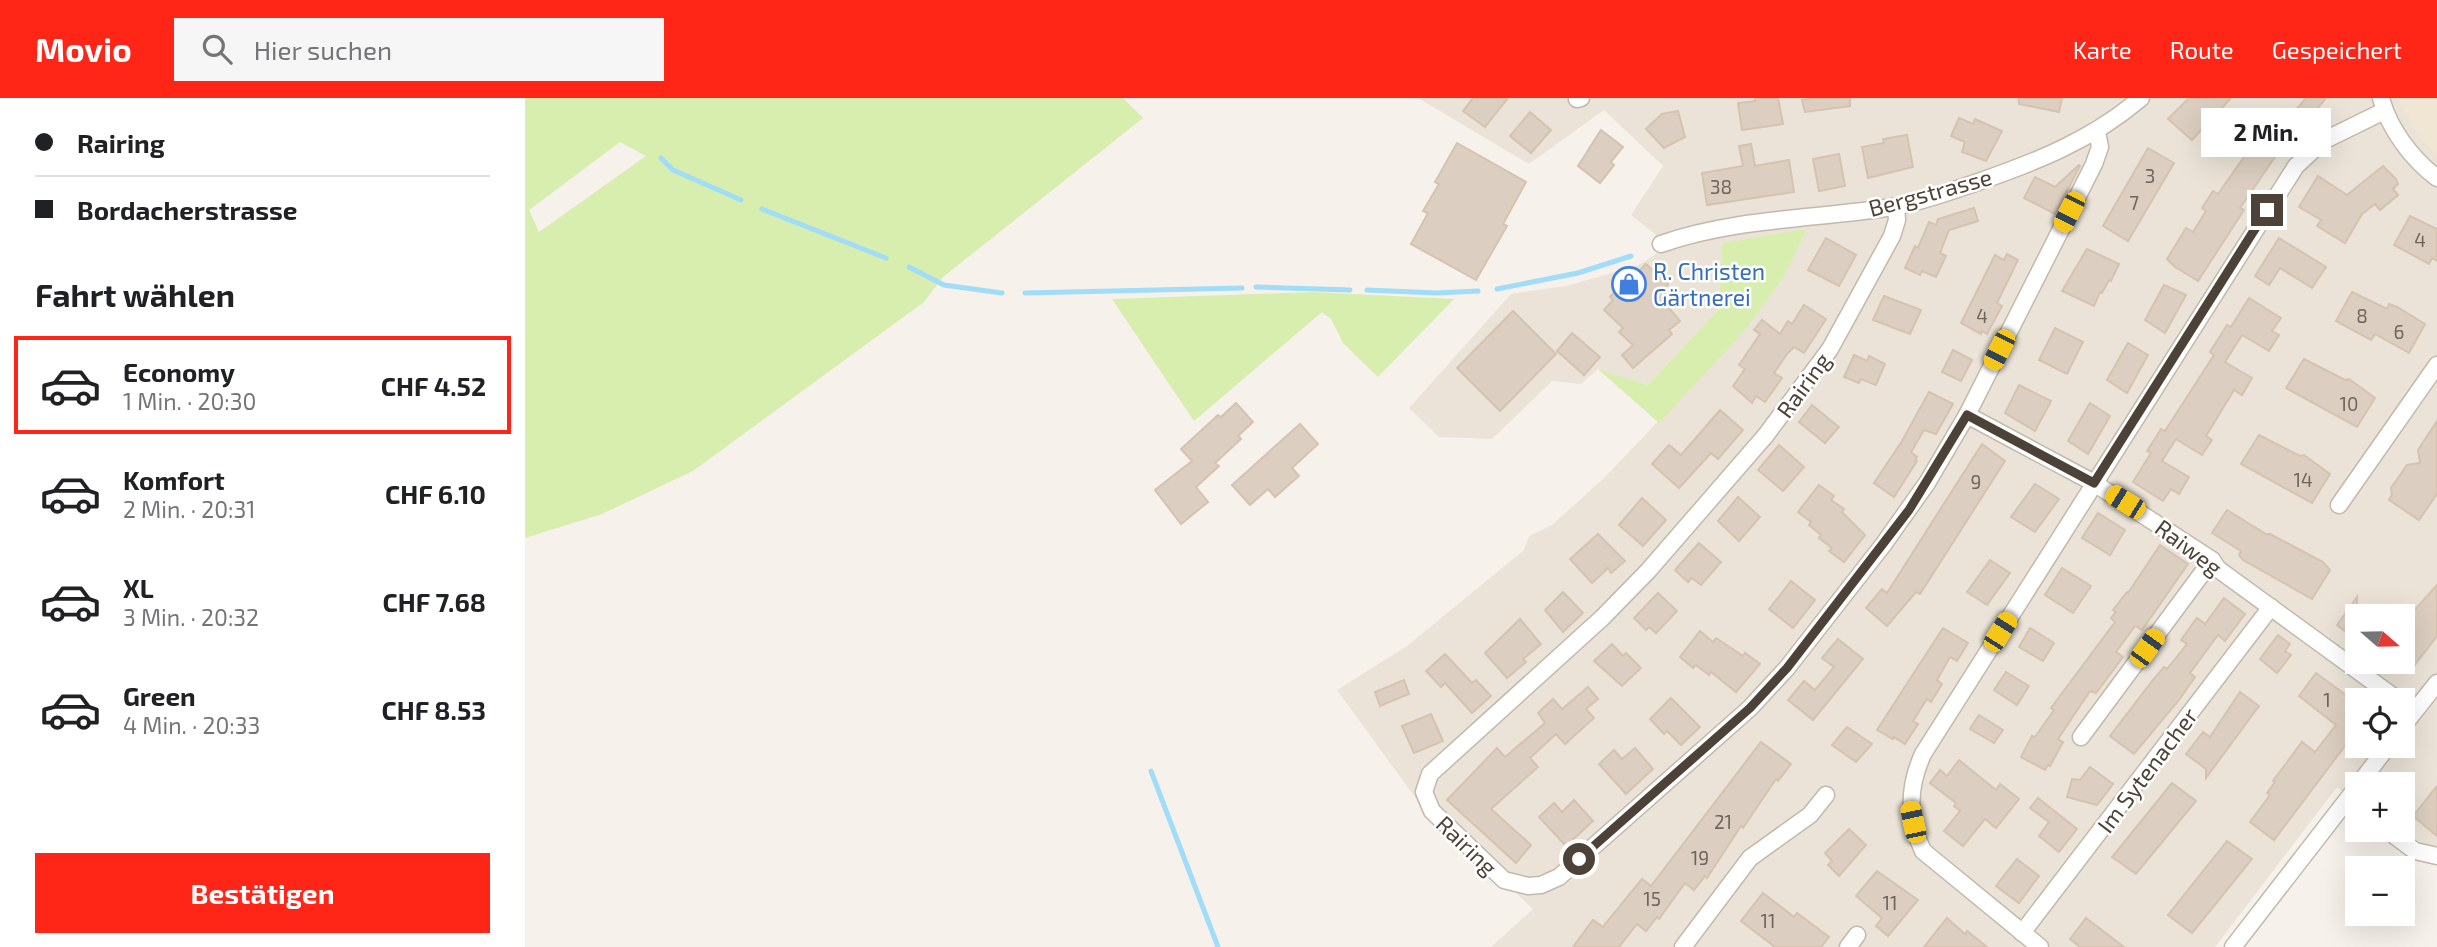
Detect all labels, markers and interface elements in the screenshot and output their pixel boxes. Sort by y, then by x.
search box [174,18,664,81]
text: Movio [35,29,132,69]
icon: search [198,30,236,68]
text: Hier suchen [254,34,392,65]
text: Karte [2073,35,2132,64]
text: Route [2170,35,2234,64]
text: Gespeichert [2272,35,2402,64]
callout: 2 Min. [2202,108,2332,158]
text: 2 Min. [2233,118,2299,146]
text: Rairing [77,127,165,158]
street label: Bergstrasse [1865,162,1995,222]
house number: 3 [2145,164,2155,187]
house number: 38 [1710,175,1732,198]
car [2051,189,2088,235]
house number: 7 [2129,191,2139,214]
text: Bordacherstrasse [77,194,298,225]
route end [2251,194,2283,226]
house number: 4 [2414,228,2426,251]
place label: R. Christen Gärtnerei [1653,257,1765,311]
shop icon: R. Christen Gärtnerei [1610,265,1648,303]
text: Fahrt wählen [35,275,235,313]
house number: 4 [1976,304,1988,327]
house number: 8 [2356,304,2368,327]
house number: 6 [2394,320,2404,343]
car [1981,327,2018,373]
street label: Rairing [1770,347,1836,423]
icon: car [39,354,102,417]
text: Economy [123,356,235,387]
text: CHF 4.52 [381,370,486,401]
text: 1 Min. · 20:30 [123,387,256,415]
house number: 10 [2339,392,2359,415]
icon: car [39,462,102,525]
text: Komfort [123,464,225,495]
house number: 14 [2293,468,2313,491]
house number: 9 [1971,470,1981,493]
text: CHF 6.10 [385,478,486,509]
car [2102,482,2149,522]
text: 2 Min. · 20:31 [123,495,255,523]
street label: Raiweg [2150,513,2228,581]
icon: car [39,570,102,633]
text: XL [123,572,154,603]
text: CHF 7.68 [383,586,486,617]
text: 3 Min. · 20:32 [123,603,259,631]
north arrow [2345,604,2415,674]
map controls [2345,604,2415,926]
car [1980,609,2021,655]
car [2127,625,2168,671]
icon: car [39,678,102,741]
text: Green [123,680,196,711]
house number: 1 [2323,688,2331,711]
button: locate [2345,688,2415,758]
text: CHF 8.53 [381,694,486,725]
street label: Im Sytenacher [2091,702,2203,838]
text: 4 Min. · 20:33 [123,711,260,739]
button: + [2345,772,2415,842]
car [1899,799,1928,845]
street label: Rairing [1431,809,1503,881]
house number: 21 [1714,810,1732,833]
route start [1563,843,1595,875]
house number: 19 [1691,846,1709,869]
button: Bestätigen [35,853,490,933]
button: − [2345,856,2415,926]
house number: 15 [1643,887,1661,910]
house number: 11 [1882,891,1898,914]
house number: 11 [1760,909,1776,932]

